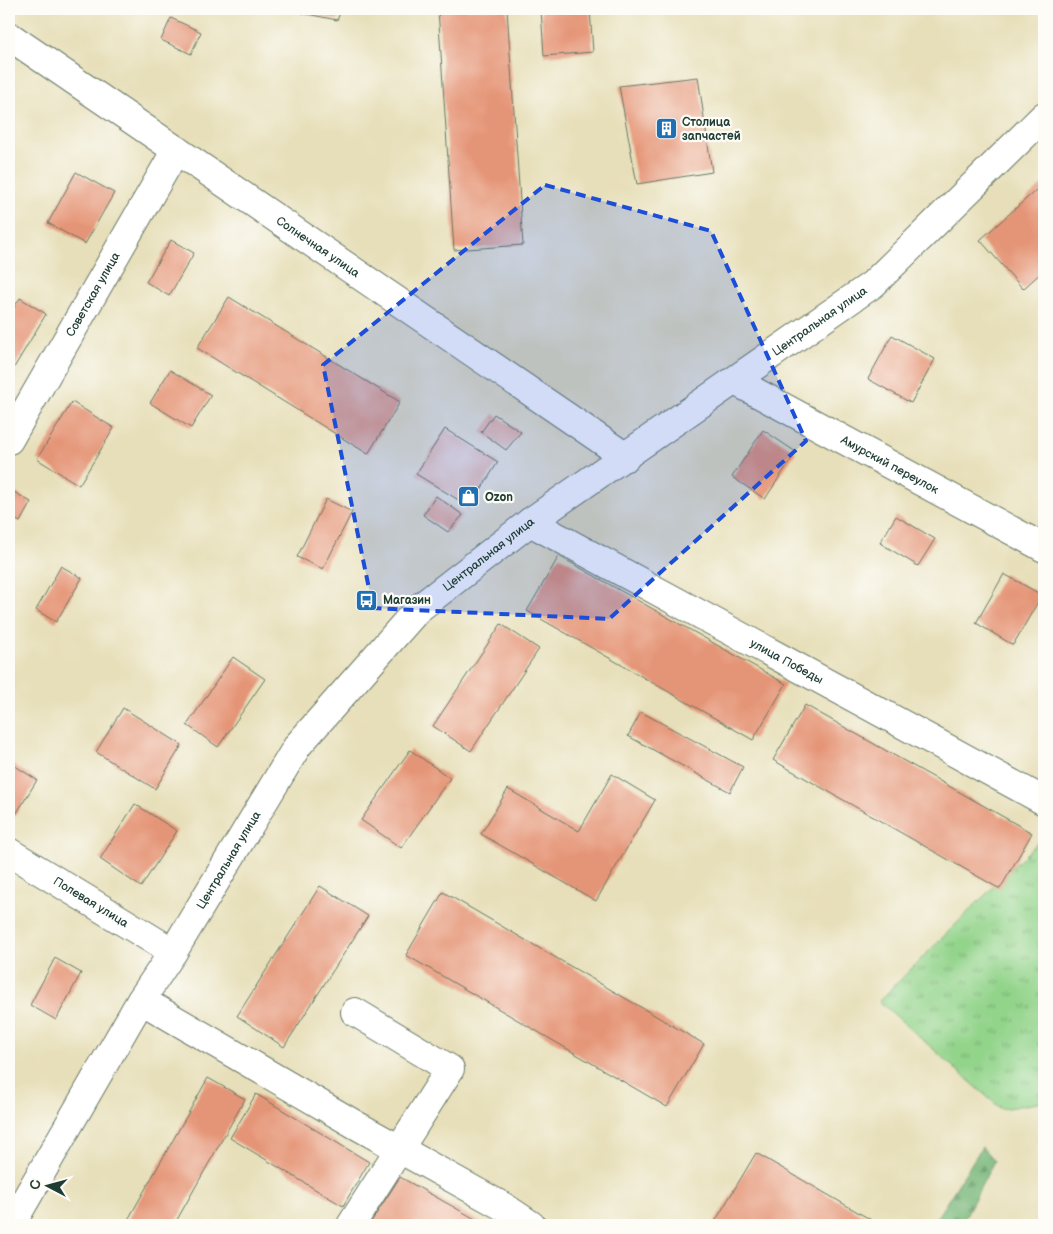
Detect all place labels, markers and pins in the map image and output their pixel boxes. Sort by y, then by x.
place label: Столица запчастей [682,115,741,144]
building icon: Столица запчастей [654,117,678,141]
shop icon: Ozon [457,485,481,509]
place label: Ozon [485,490,513,505]
bus stop icon: Магазин [355,588,379,612]
place label: Магазин [383,593,431,608]

